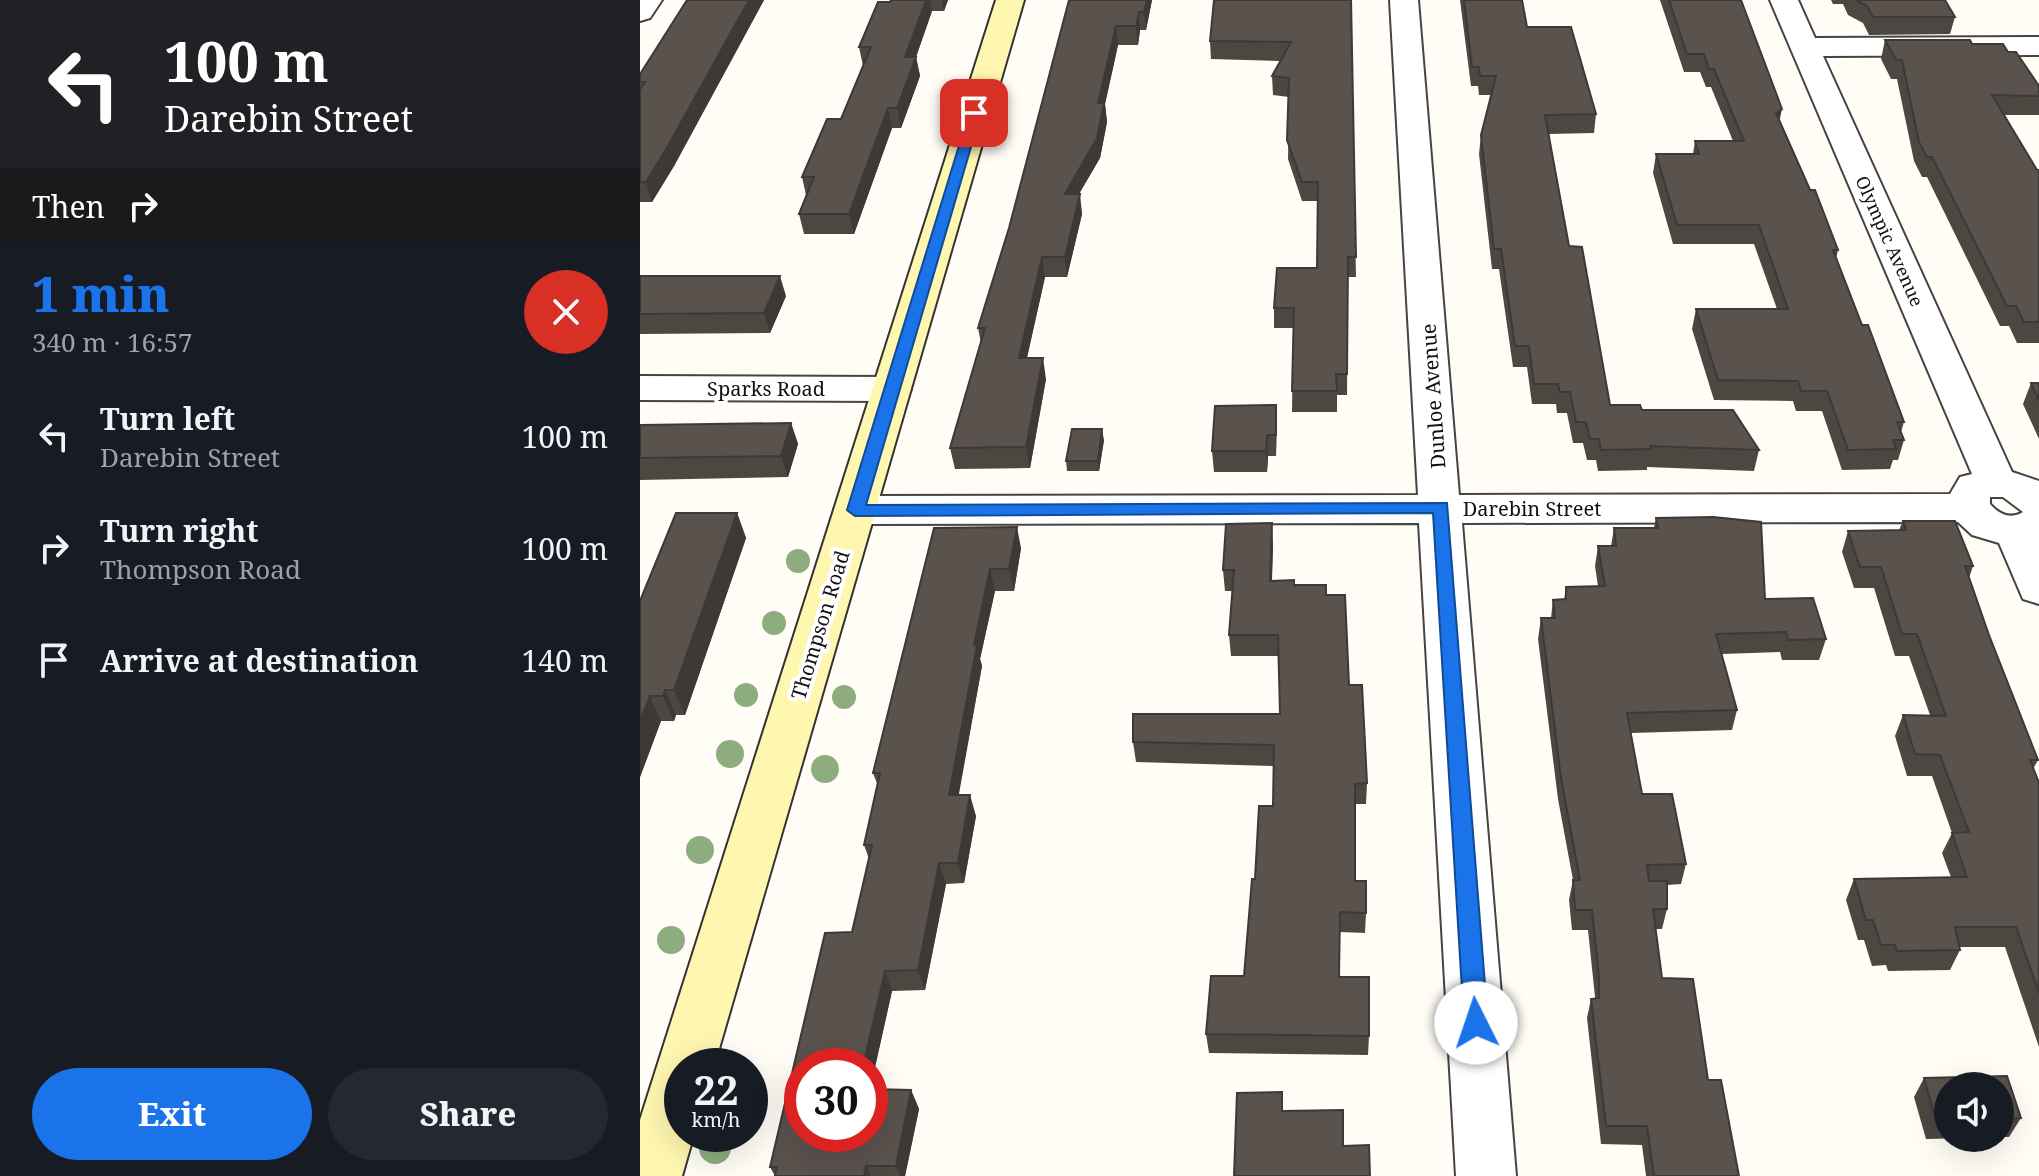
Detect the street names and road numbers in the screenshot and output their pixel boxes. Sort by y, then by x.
street label: Olympic Avenue [1850,172,1930,310]
street label: Dunloe Avenue [1414,323,1452,469]
street label: Sparks Road [707,375,825,402]
street label: Darebin Street [1463,495,1601,522]
street label: Thompson Road [784,547,856,703]

